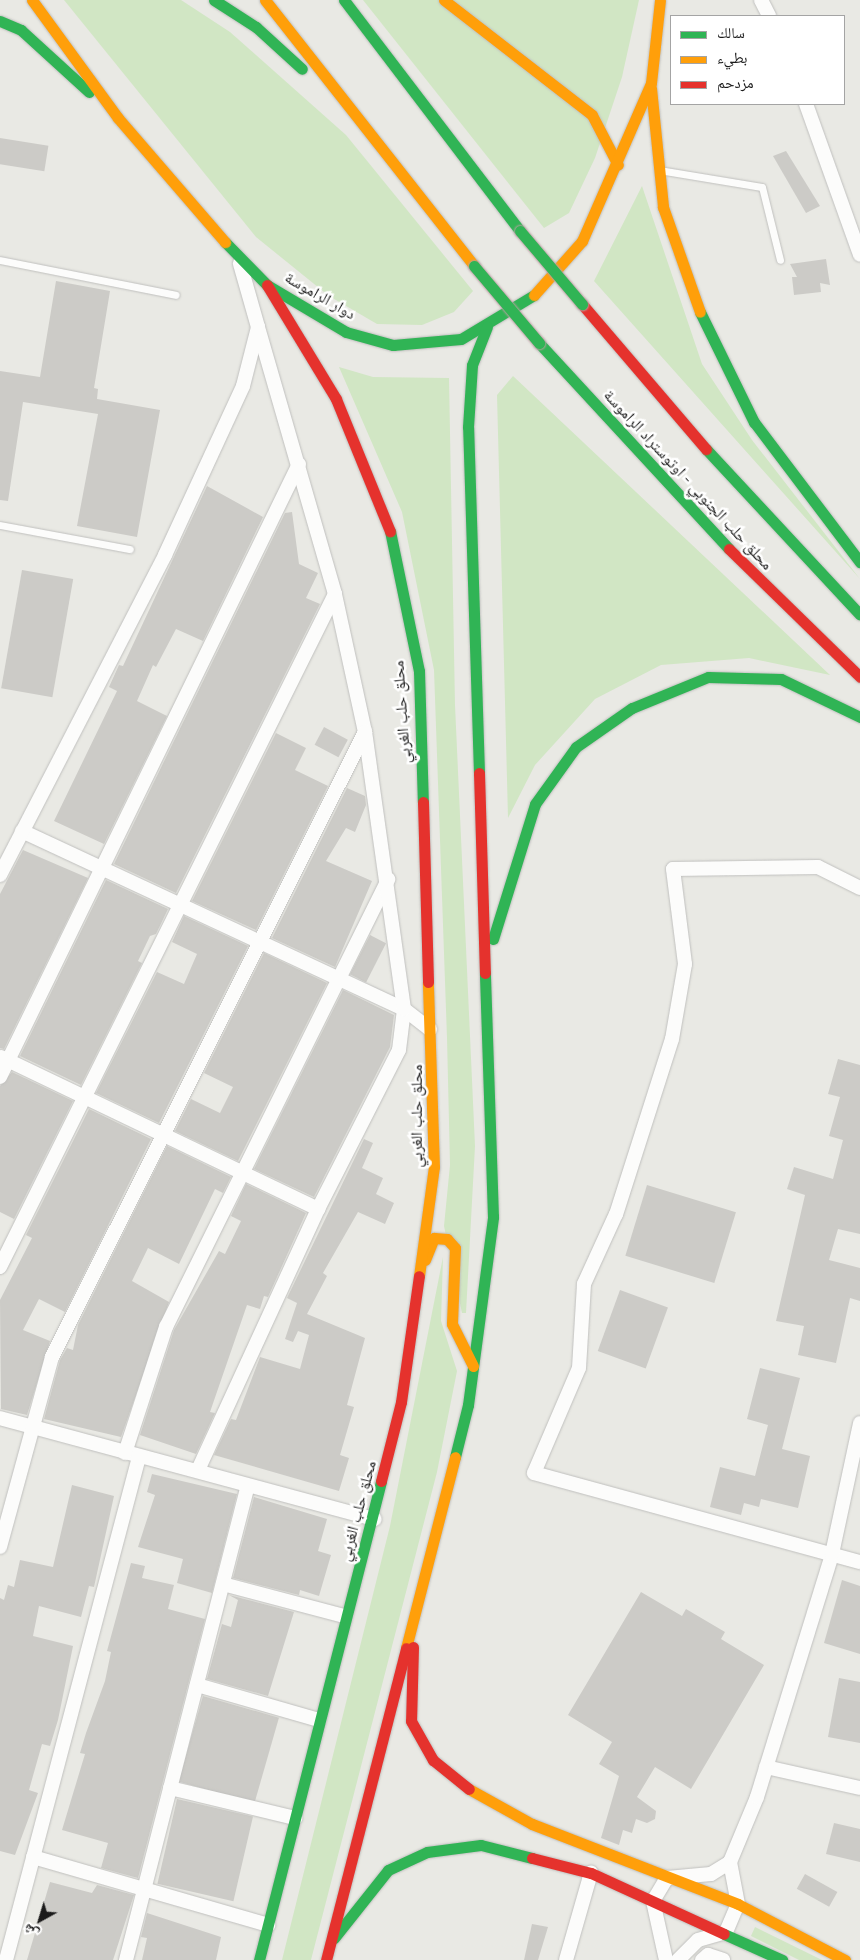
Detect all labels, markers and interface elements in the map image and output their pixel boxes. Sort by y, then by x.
legend [670,15,845,105]
text: سالك [717,23,745,42]
text: بطيء [717,48,747,67]
text: مزدحم [717,73,754,92]
street label: دوار الراموسة [281,268,359,324]
street label: محلق حلب الجنوبي - اوتوستراد الراموسة [599,386,777,574]
street label: محلق حلب الغربي [389,660,415,764]
street label: محلق حلب الغربي [407,1064,427,1168]
street label: محلق حلب الغربي [335,1459,381,1563]
north arrow [15,1895,65,1945]
text: ش [19,1920,42,1943]

